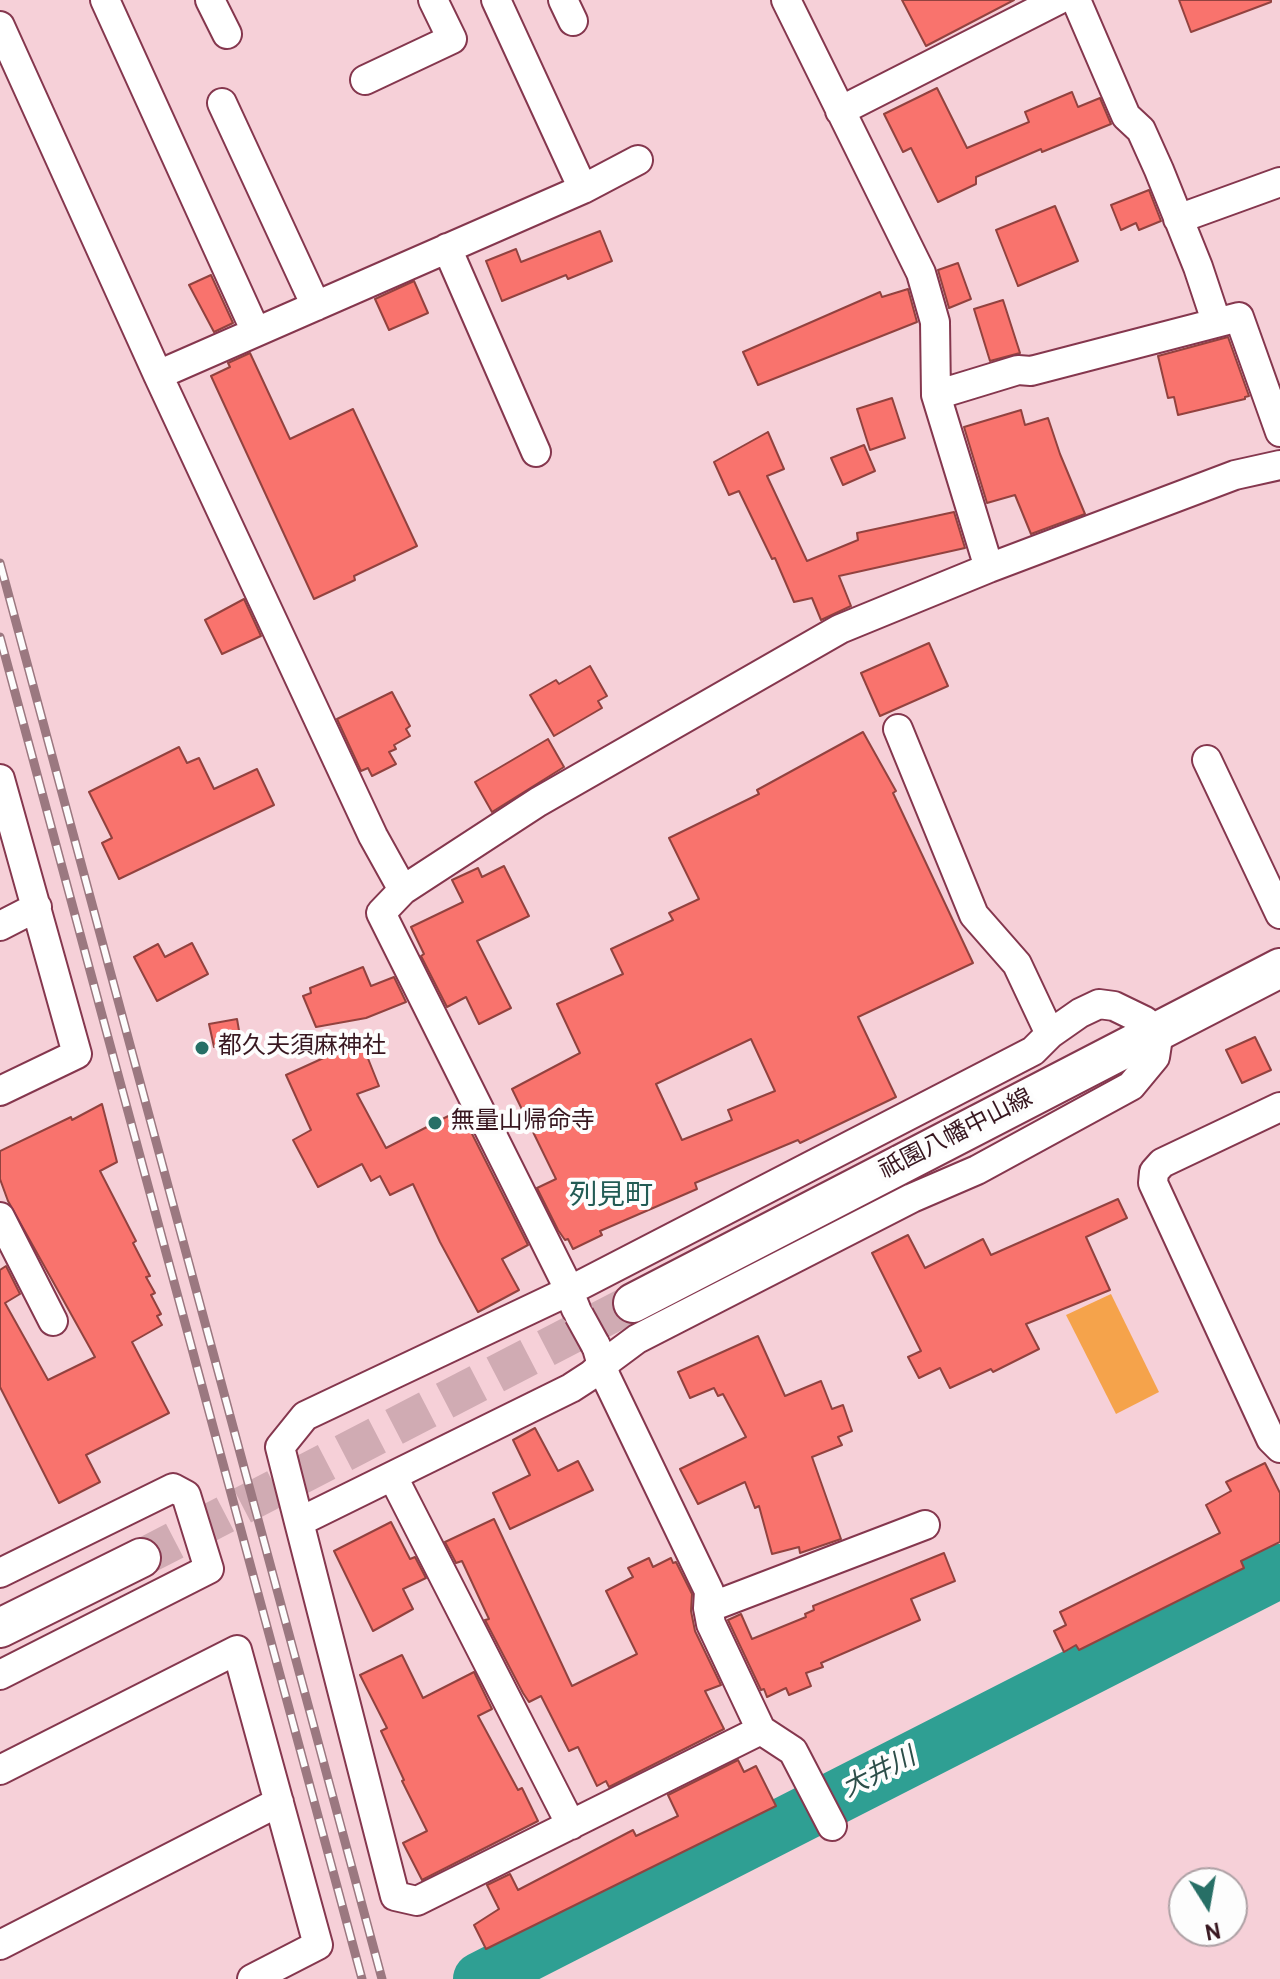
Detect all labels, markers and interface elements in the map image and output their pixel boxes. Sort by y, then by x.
place label: 都久夫須麻神社 [218,1034,386,1062]
marker: 都久夫須麻神社 [193,1039,211,1057]
street label: 祇園八幡中山線 [876,1085,1038,1187]
place label: 無量山帰命寺 [451,1109,595,1137]
marker: 無量山帰命寺 [426,1114,444,1132]
district label: 列見町 [569,1181,653,1215]
water label: 大井川 [838,1743,922,1807]
north arrow [1168,1867,1248,1947]
text: N [1202,1914,1223,1944]

